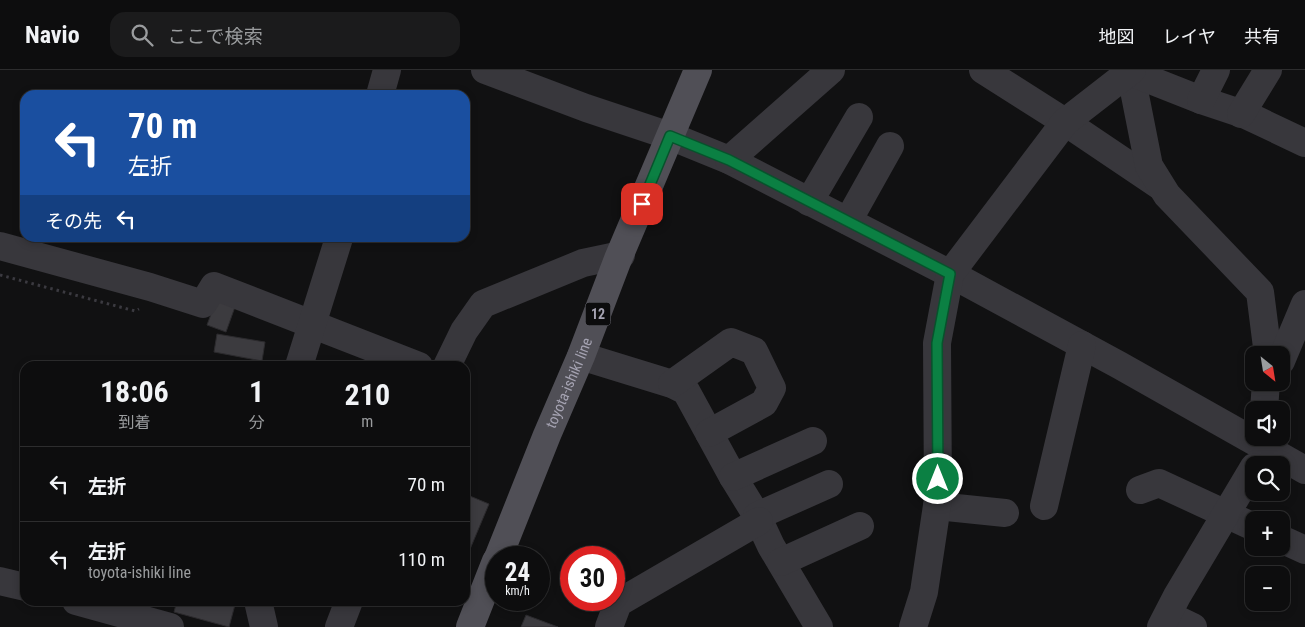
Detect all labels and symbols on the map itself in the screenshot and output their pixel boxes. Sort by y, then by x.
pin [621,183,663,225]
road number: 12 [586,302,610,325]
street label: toyota-ishiki line [542,335,596,431]
north arrow [1245,346,1290,391]
position arrow [911,452,963,504]
speed limit sign: 30 [560,546,625,611]

